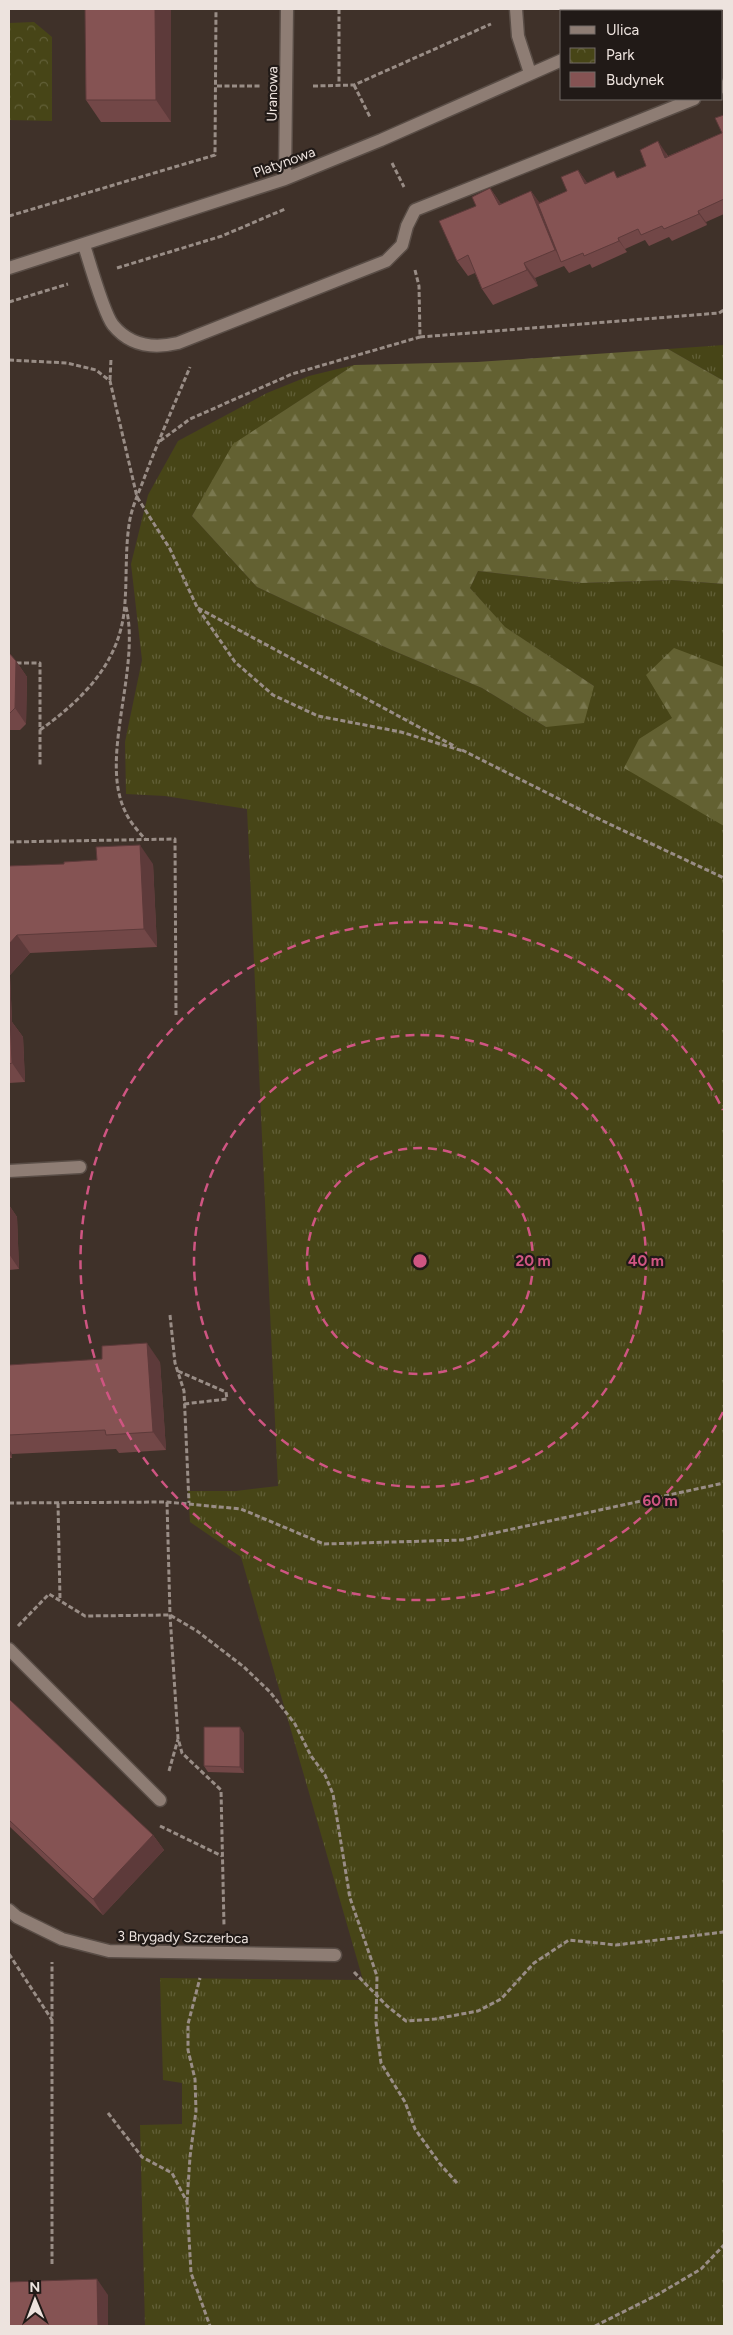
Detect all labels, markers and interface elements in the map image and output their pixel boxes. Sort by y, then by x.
legend [560,10,723,100]
text: Ulica [606,21,639,39]
text: Park [606,46,635,64]
street label: Uranowa [264,66,281,122]
text: Budynek [606,71,665,89]
street label: Platynowa [251,143,317,182]
centre of rings [411,1252,429,1270]
text: 20 m [515,1252,551,1270]
text: 40 m [628,1252,664,1270]
text: 60 m [642,1492,678,1510]
street label: 3 Brygady Szczerbca [117,1928,249,1947]
north arrow [10,2275,60,2325]
text: N [29,2279,40,2296]

